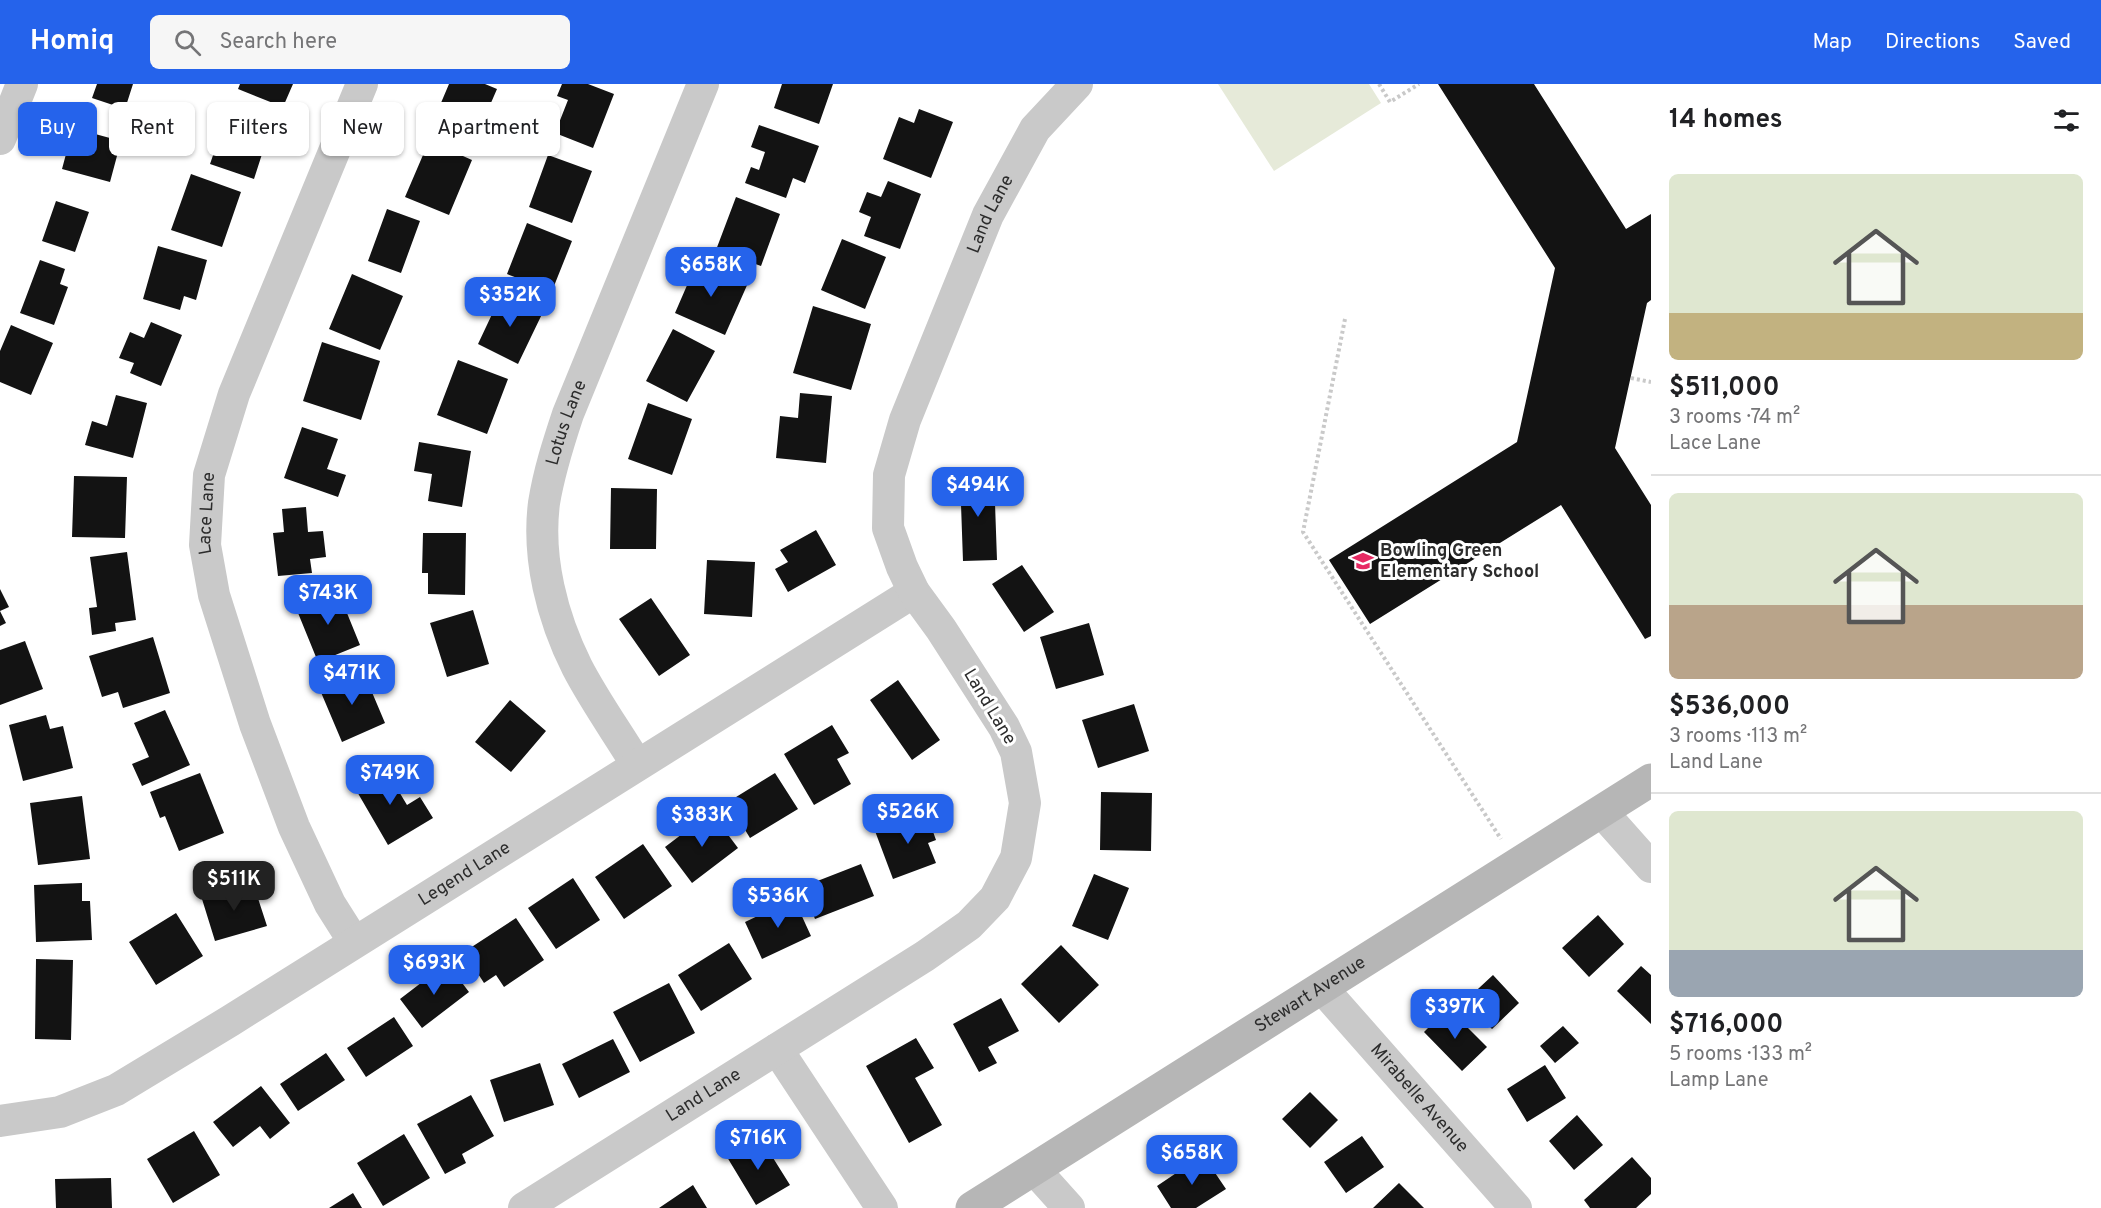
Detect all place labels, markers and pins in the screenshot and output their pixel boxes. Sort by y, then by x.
pin: $658K [669,247,753,298]
pin: $352K [468,277,552,328]
pin: $494K [936,467,1020,518]
place label: Bowling Green Elementary School [1380,540,1539,584]
school or university icon: Bowling Green Elementary School [1351,549,1375,573]
pin: $743K [286,575,370,626]
pin: $471K [310,655,394,706]
pin: $749K [348,755,432,806]
pin: $526K [866,794,950,845]
pin: $383K [660,797,744,848]
pin: $511K [192,861,276,912]
pin: $536K [736,878,820,929]
pin: $693K [392,945,476,996]
pin: $397K [1413,989,1497,1040]
pin: $716K [716,1120,800,1171]
pin: $658K [1150,1135,1234,1186]

